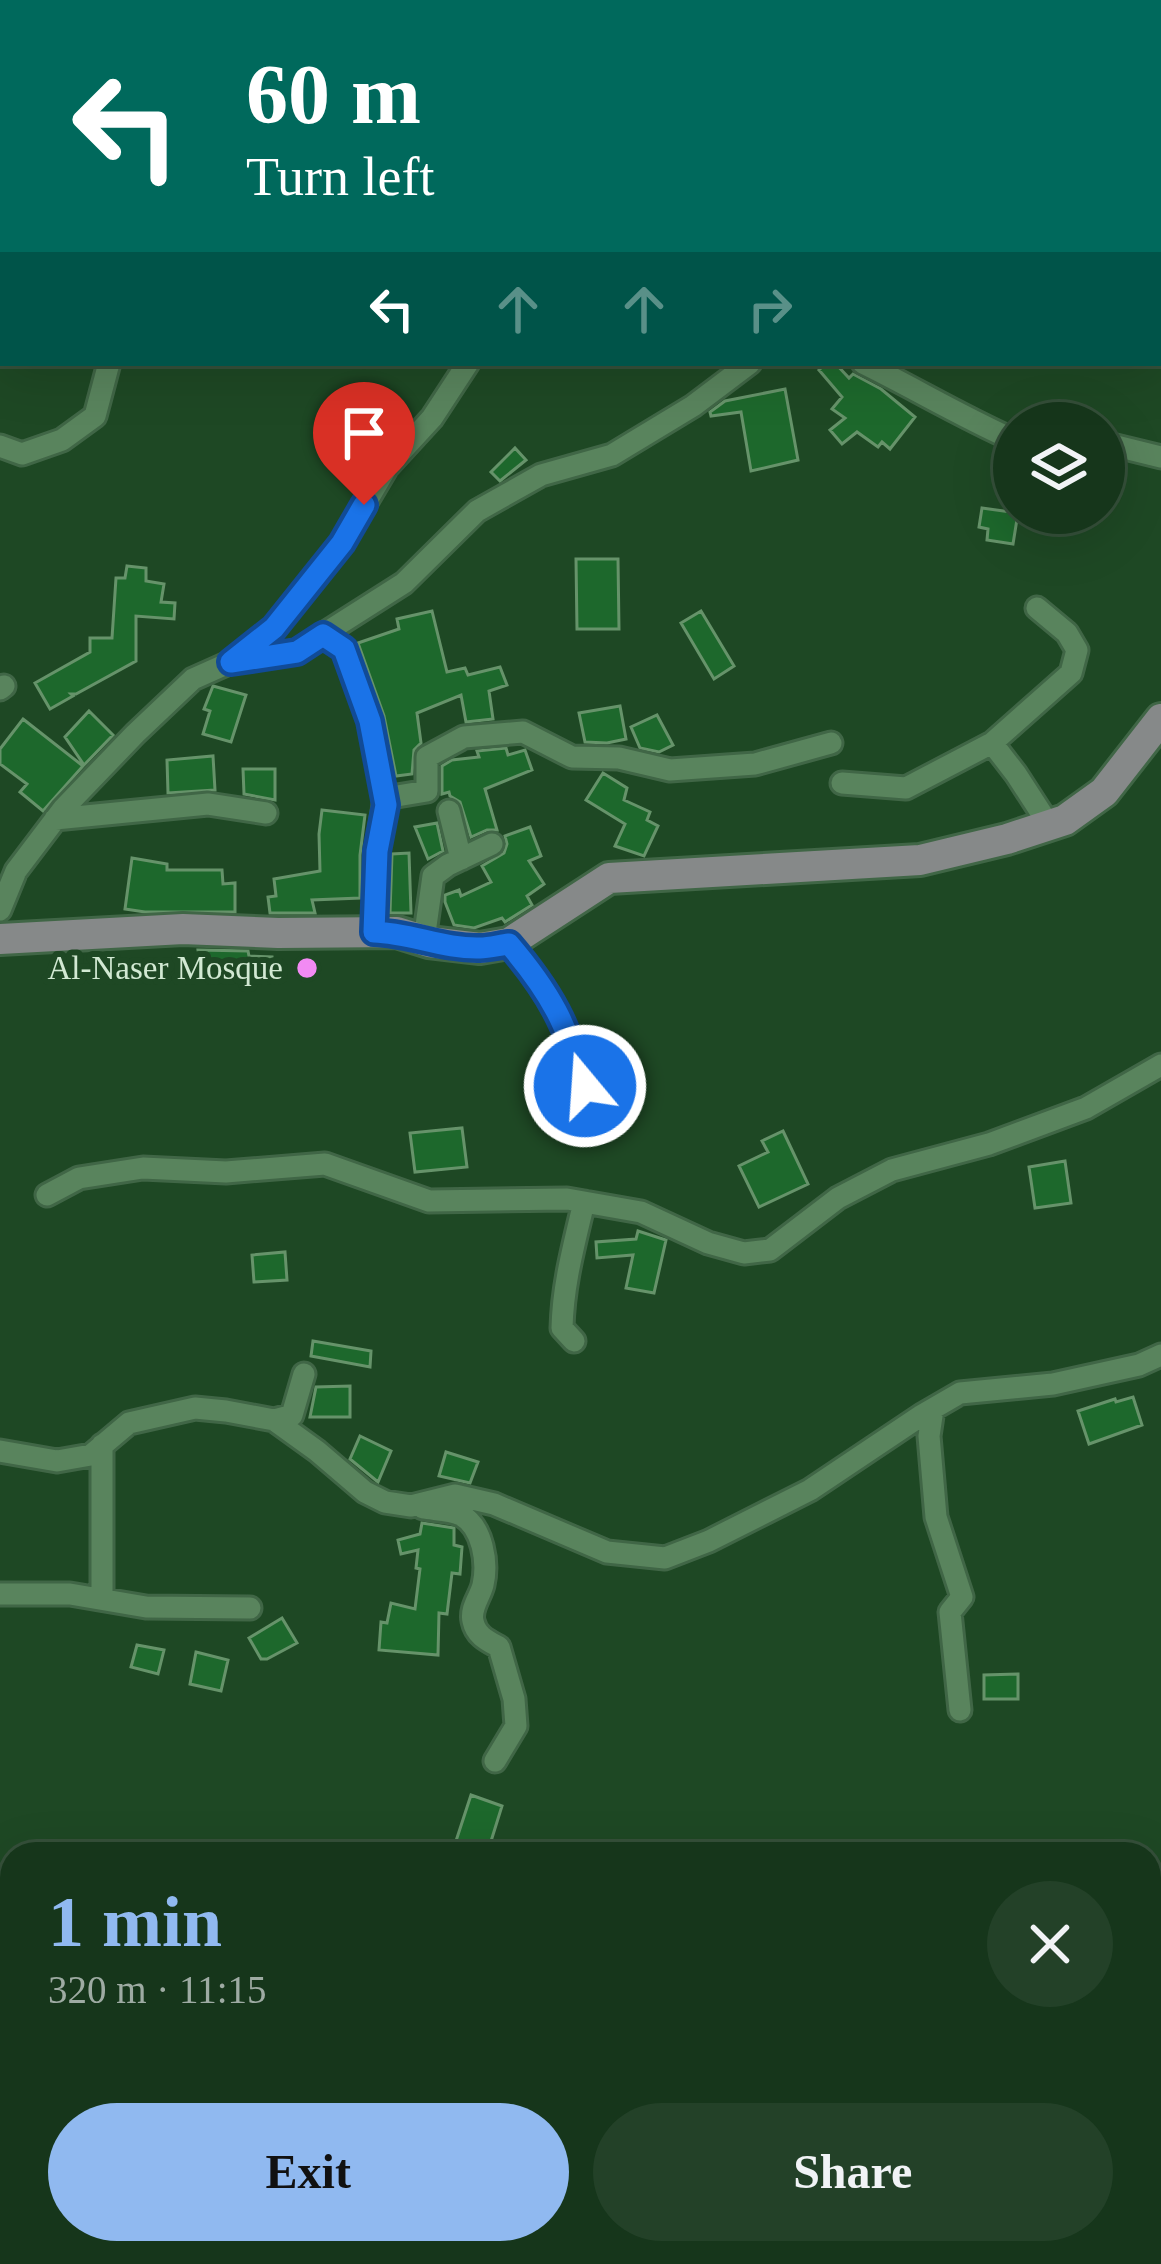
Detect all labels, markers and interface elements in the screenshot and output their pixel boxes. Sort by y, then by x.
icon: left [48,48,204,204]
text: 60 m [246,48,421,141]
text: Turn left [246,147,435,207]
icon: left [359,276,425,342]
icon: ahead [485,276,551,342]
icon: ahead [611,276,677,342]
icon: right [737,276,803,342]
pin [313,382,415,505]
icon: arrive [331,400,397,466]
map controls [993,402,1125,534]
button: layers [993,402,1125,534]
place label: Al-Naser Mosque [47,950,283,986]
marker: Al-Naser Mosque [294,955,320,981]
position arrow [522,1023,648,1149]
button: close [987,1881,1113,2007]
text: 1 min [48,1882,222,1962]
text: 320 m · 11:15 [48,1968,266,2011]
button: Exit [48,2103,569,2241]
button: Share [593,2103,1113,2241]

